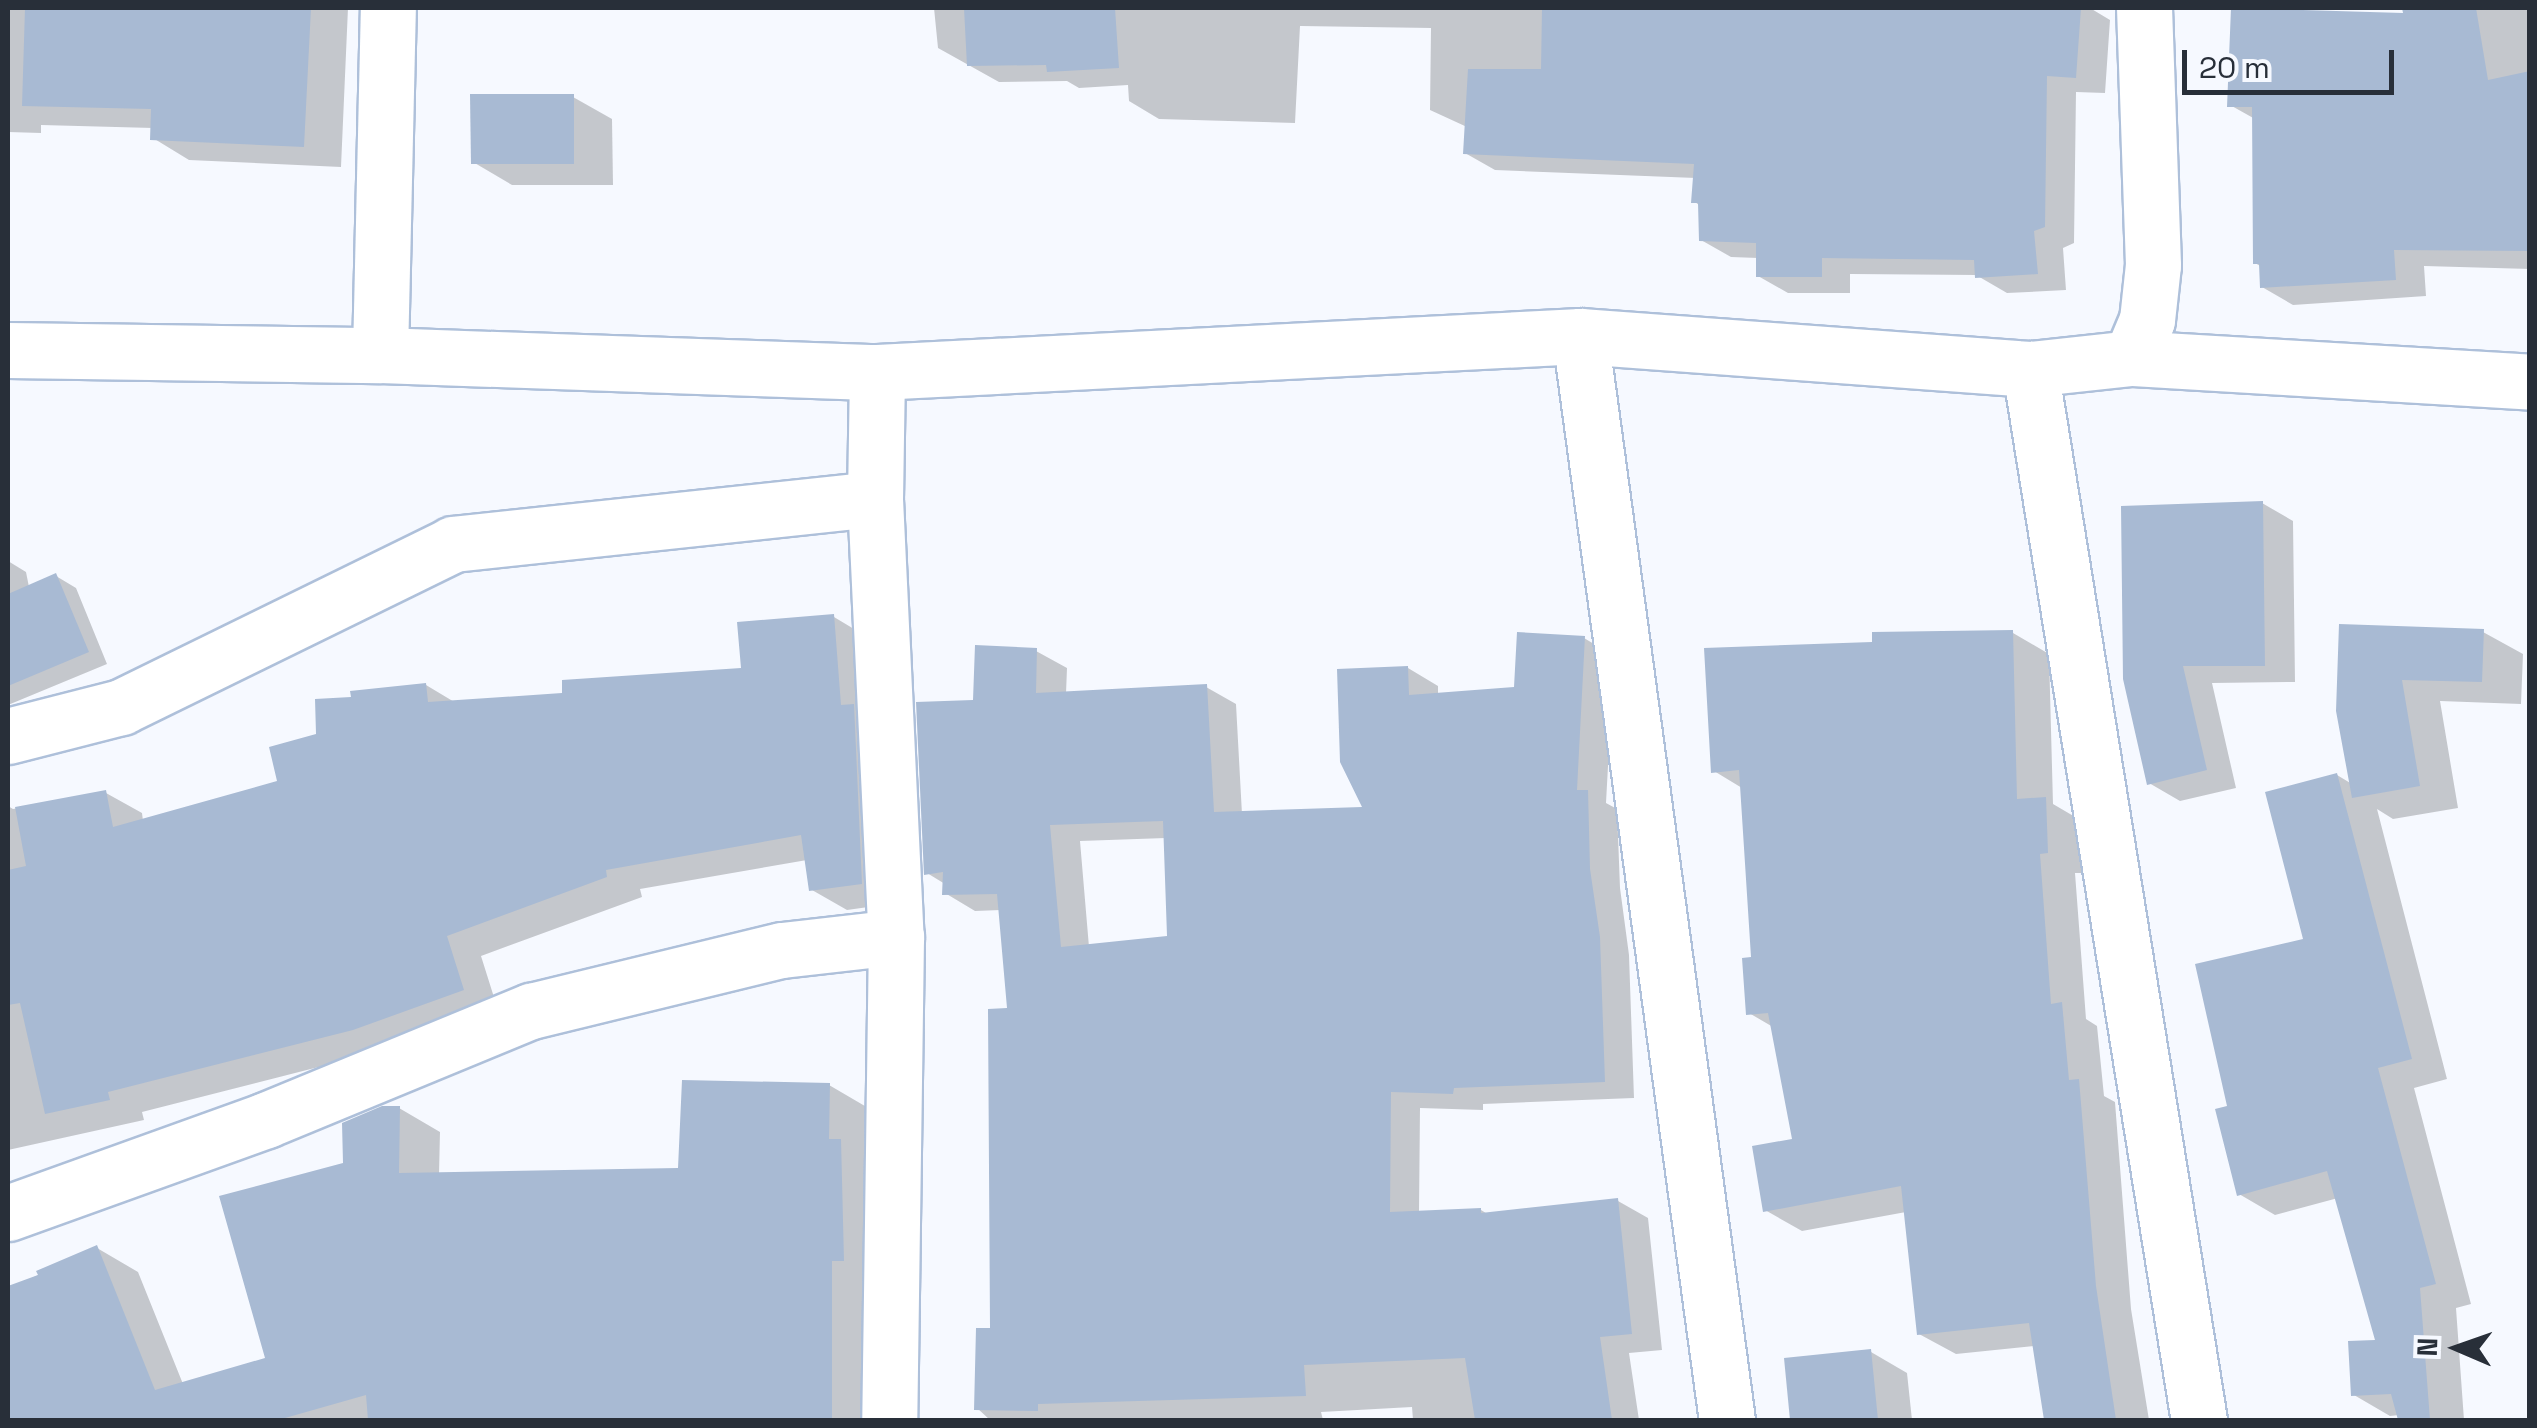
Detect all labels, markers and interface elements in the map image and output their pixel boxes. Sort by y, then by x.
scale bar [2187,30,2400,92]
text: 20 m [2199,48,2270,87]
north arrow [2407,1298,2507,1398]
text: N [2409,1337,2445,1357]

